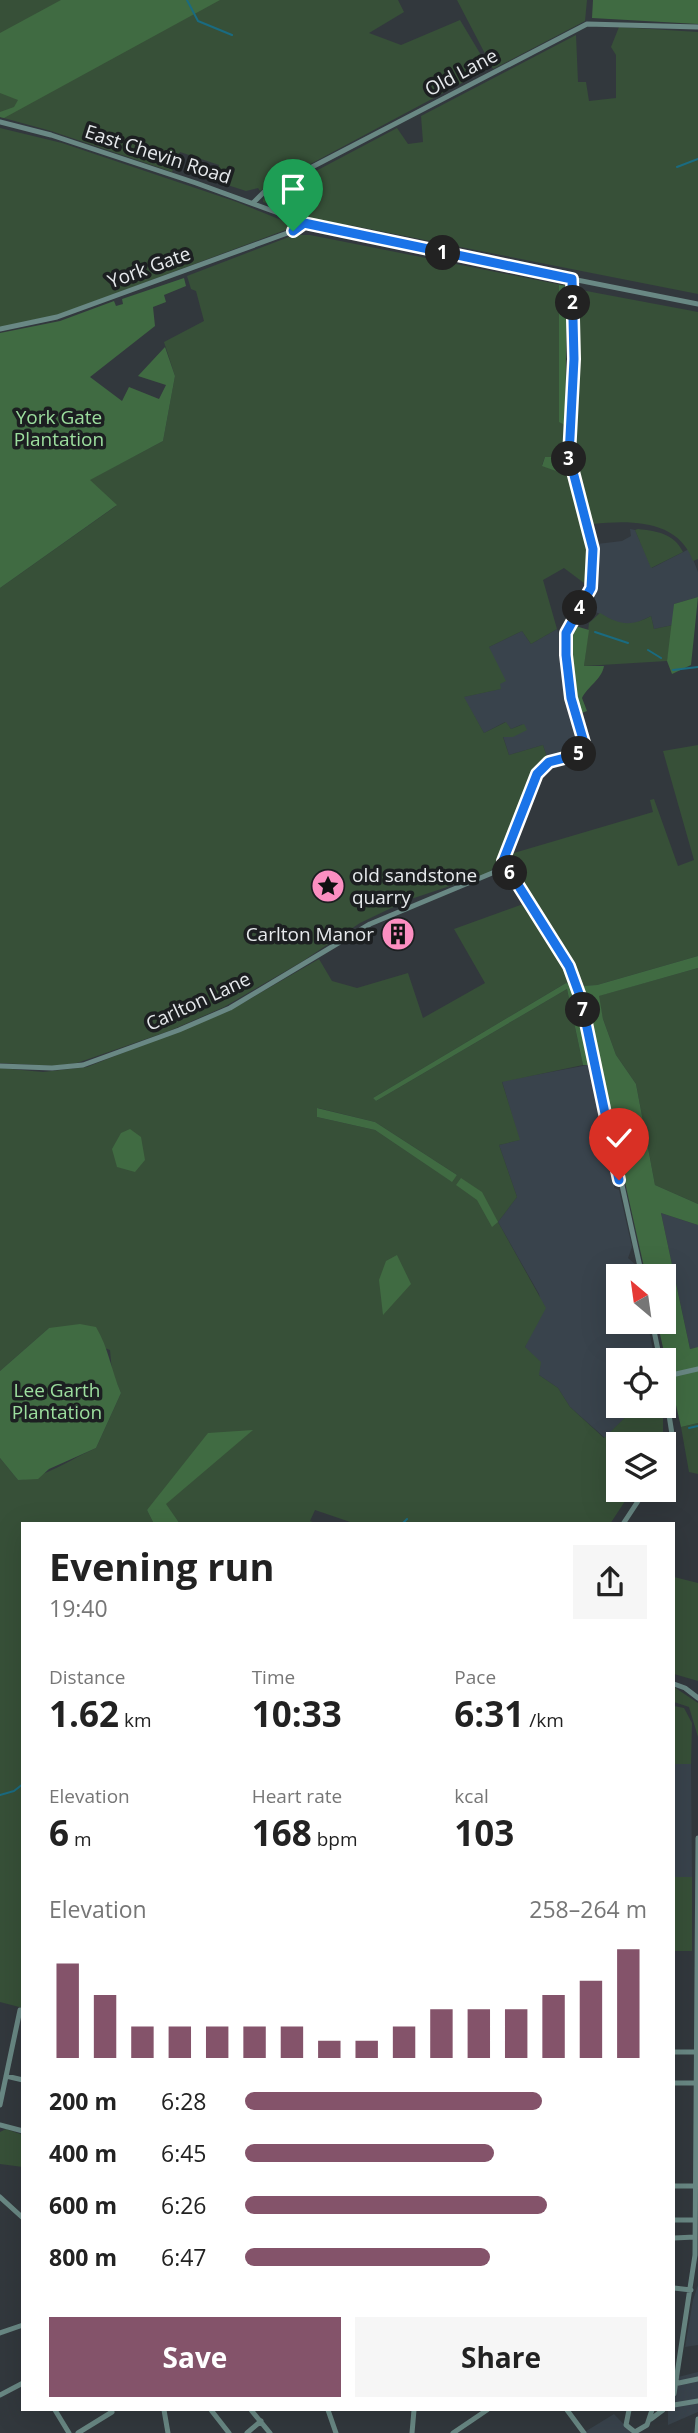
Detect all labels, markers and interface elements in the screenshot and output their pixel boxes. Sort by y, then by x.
street label: Old Lane [420,42,502,102]
street label: East Chevin Road [82,118,234,190]
pin [263,159,323,231]
icon: arrive [274,170,312,208]
pin: 1 [426,236,460,270]
text: 1 [437,239,448,265]
street label: York Gate [104,240,194,294]
pin: 2 [556,286,590,320]
text: 2 [567,289,578,315]
park label: York Gate Plantation [14,404,104,452]
pin: 3 [552,442,586,476]
text: 3 [563,445,574,471]
pin: 4 [562,590,598,626]
text: 4 [574,594,585,620]
pin: 5 [562,736,596,772]
text: 5 [573,740,584,766]
pin: 6 [492,856,528,890]
text: 6 [504,859,515,885]
place label: old sandstone quarry [352,862,477,910]
place icon: old sandstone quarry [309,867,347,905]
building icon: Carlton Manor [379,915,417,953]
place label: Carlton Manor [246,921,374,947]
street label: Carlton Lane [141,965,255,1037]
pin: 7 [566,992,600,1028]
text: 7 [577,996,588,1022]
pin [589,1108,649,1180]
icon: check [600,1119,638,1157]
north arrow [606,1264,676,1334]
map controls [606,1264,676,1502]
button: locate [606,1348,676,1418]
park label: Lee Garth Plantation [12,1377,102,1425]
button: layers [606,1432,676,1502]
text: Evening run [49,1540,274,1592]
button: share [573,1545,647,1619]
text: 19:40 [49,1592,108,1624]
text: Distance [49,1664,125,1690]
text: Time [252,1664,295,1690]
text: Pace [454,1664,496,1690]
text: 1.62 [49,1690,119,1737]
text: 10:33 [252,1690,342,1737]
text: 6:31 [454,1690,524,1737]
text: km [119,1707,152,1733]
text: /km [524,1707,564,1733]
text: Elevation [49,1783,130,1809]
text: Heart rate [252,1783,342,1809]
text: kcal [454,1783,489,1809]
text: 6 [49,1809,69,1856]
text: 168 [252,1809,312,1856]
text: 103 [454,1809,514,1856]
text: m [69,1826,92,1852]
text: bpm [312,1826,357,1852]
text: Elevation [49,1893,147,1925]
text: 258–264 m [529,1893,647,1925]
text: 200 m [49,2085,117,2117]
text: 6:28 [161,2085,207,2117]
text: 400 m [49,2137,117,2169]
text: 6:45 [161,2137,207,2169]
text: 600 m [49,2189,117,2221]
text: 6:26 [161,2189,207,2221]
text: 800 m [49,2241,117,2273]
text: 6:47 [161,2241,207,2273]
button: Save [49,2317,341,2397]
button: Share [355,2317,647,2397]

